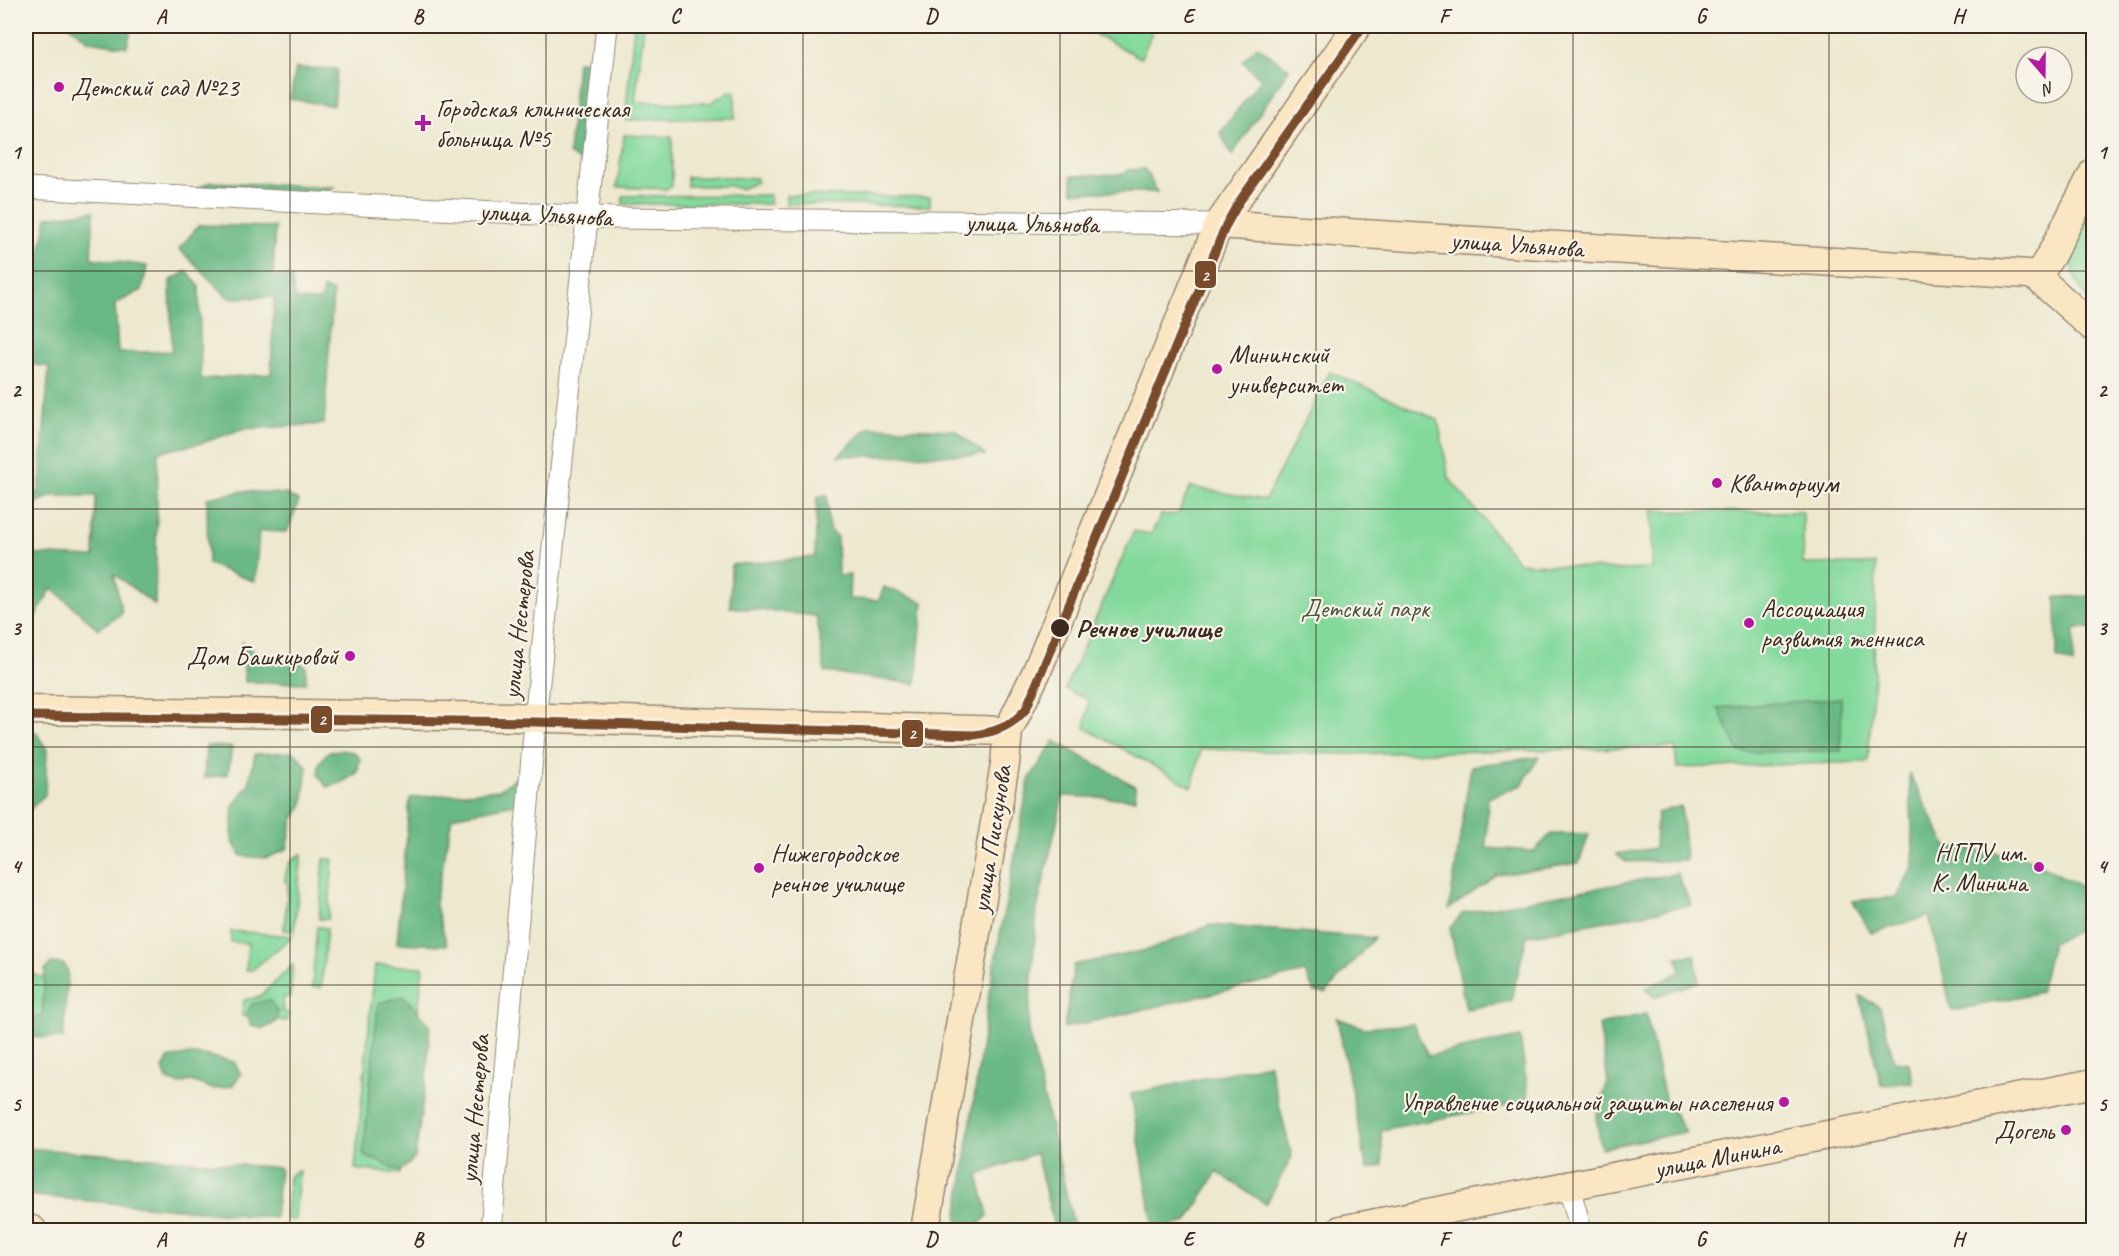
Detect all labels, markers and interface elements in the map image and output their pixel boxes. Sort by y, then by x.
text: A [156,4,168,29]
text: B [413,4,425,29]
text: C [670,4,682,29]
text: D [925,4,939,29]
text: E [1183,4,1197,29]
text: F [1439,4,1453,29]
text: G [1696,4,1709,29]
text: H [1952,4,1967,29]
north arrow [2014,45,2074,105]
place label: Детский сад №23 [71,71,241,104]
text: N [2038,77,2057,100]
marker: Детский сад №23 [52,80,66,94]
place label: Городская клиническая больница №5 [436,92,631,155]
marker: Городская клиническая больница №5 [414,114,432,132]
text: 1 [12,140,23,165]
text: 1 [2098,140,2109,165]
street label: улица Ульянова [477,194,616,235]
street label: улица Ульянова [963,206,1101,241]
street label: улица Ульянова [1447,223,1587,266]
line badge: 2 [1194,260,1217,289]
text: 2 [1201,266,1210,286]
place label: Мининский университет [1227,338,1345,401]
marker: Мининский университет [1210,362,1224,376]
text: 2 [12,378,23,403]
text: 2 [2098,378,2109,403]
place label: Кванториум [1729,467,1840,500]
marker: Кванториум [1710,476,1724,490]
street label: улица Нестерова [494,548,543,703]
park label: Детский парк [1301,592,1431,625]
place label: Ассоциация развития тенниса [1761,592,1925,655]
place label: Речное училище [1076,612,1223,645]
text: 3 [12,616,23,641]
marker: Ассоциация развития тенниса [1742,616,1756,630]
text: 3 [2098,616,2109,641]
marker: Речное училище [1049,617,1071,639]
place label: Дом Башкировой [187,640,340,673]
marker: Дом Башкировой [343,649,357,663]
line badge: 2 [310,705,333,734]
text: 2 [318,710,327,730]
line badge: 2 [901,719,924,748]
text: 2 [908,724,917,744]
street label: улица Пискунова [963,761,1020,917]
place label: НГПУ им. К. Минина [1931,836,2029,899]
place label: Нижегородское речное училище [771,837,906,900]
text: 4 [12,854,24,879]
text: 4 [2098,854,2110,879]
marker: НГПУ им. К. Минина [2032,860,2046,874]
marker: Нижегородское речное училище [752,861,766,875]
street label: улица Нестерова [451,1032,498,1187]
place label: Управление социальной защиты населения [1400,1086,1774,1120]
text: 5 [12,1092,23,1117]
text: 5 [2098,1092,2109,1117]
marker: Управление социальной защиты населения [1777,1095,1791,1109]
place label: Догель [1995,1114,2056,1147]
marker: Догель [2059,1123,2073,1137]
street label: улица Минина [1649,1129,1785,1186]
text: A [156,1227,168,1252]
text: B [413,1227,425,1252]
text: C [670,1227,682,1252]
text: D [925,1227,939,1252]
text: E [1183,1227,1197,1252]
text: F [1439,1227,1453,1252]
text: G [1696,1227,1709,1252]
text: H [1952,1227,1967,1252]

